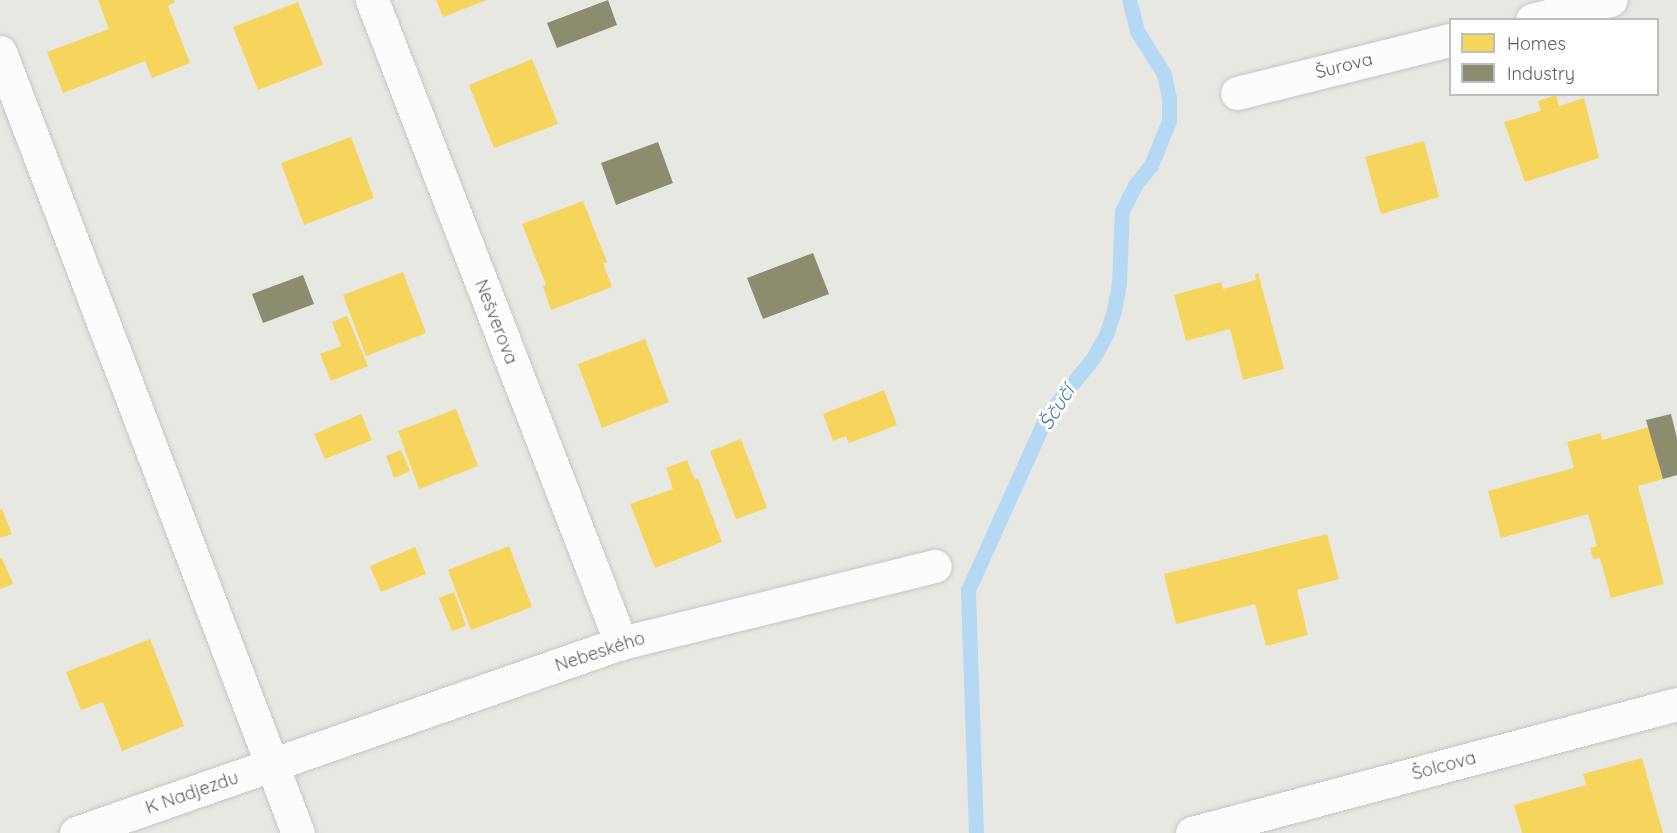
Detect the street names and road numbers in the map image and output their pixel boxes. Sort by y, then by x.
street label: Šurova [1313,48,1375,84]
street label: Nešverova [470,277,522,367]
street label: Nebeského [552,627,648,677]
street label: Šolcova [1410,747,1478,785]
street label: K Nadjezdu [143,767,241,819]

